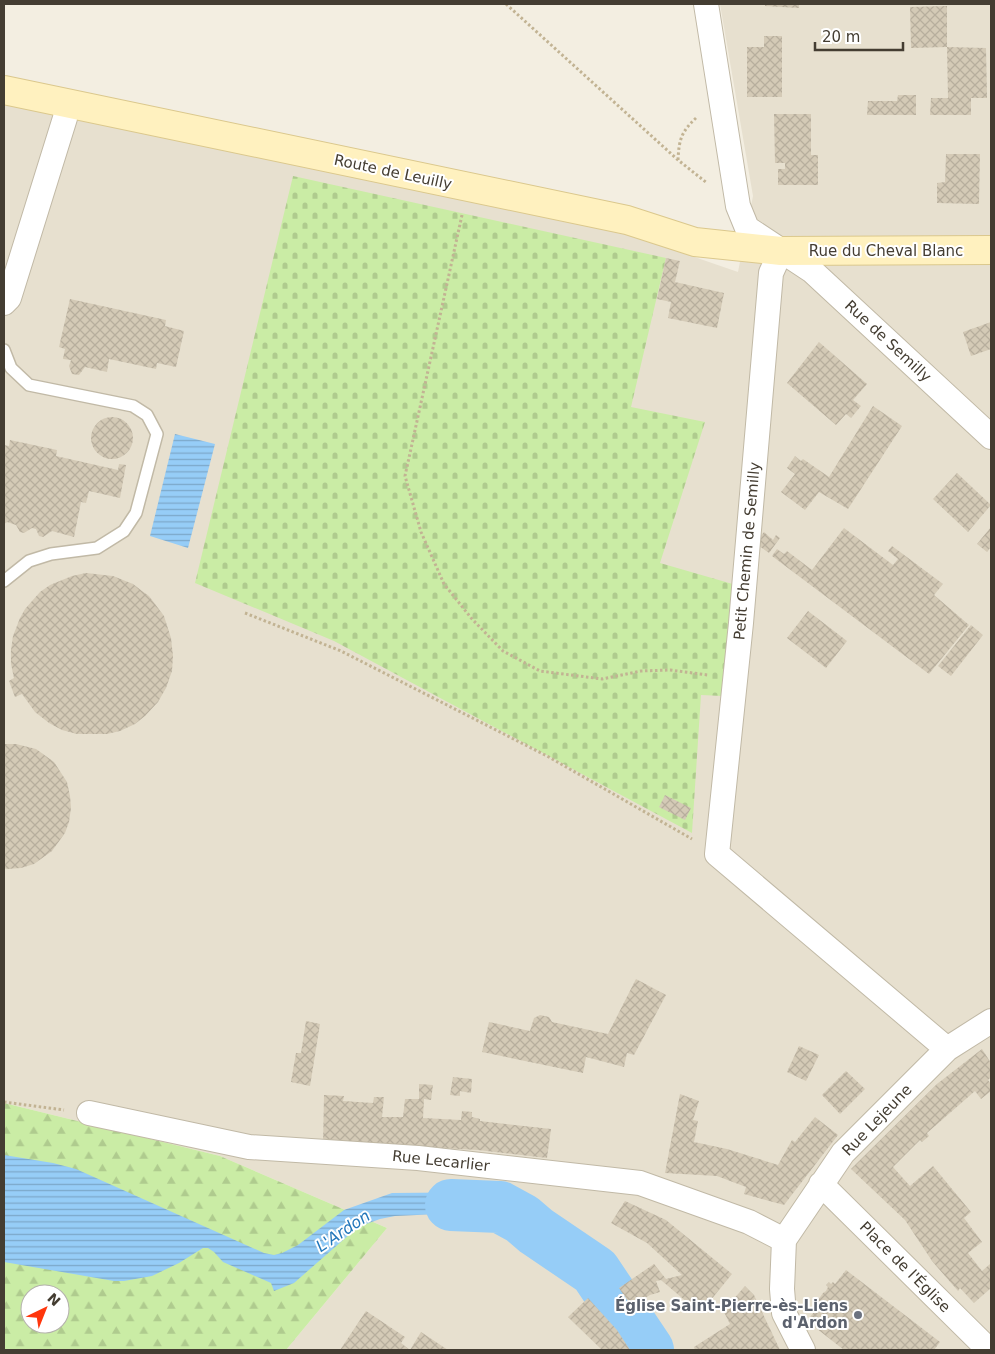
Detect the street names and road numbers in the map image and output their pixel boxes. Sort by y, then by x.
street label: Route de Leuilly [332,151,454,193]
street label: Rue du Cheval Blanc [809,242,963,260]
street label: Rue de Semilly [841,296,935,386]
street label: Petit Chemin de Semilly [730,461,764,641]
street label: Rue Lejeune [838,1081,916,1159]
street label: Rue Lecarlier [391,1147,491,1175]
street label: Place de l'Église [856,1217,955,1316]

